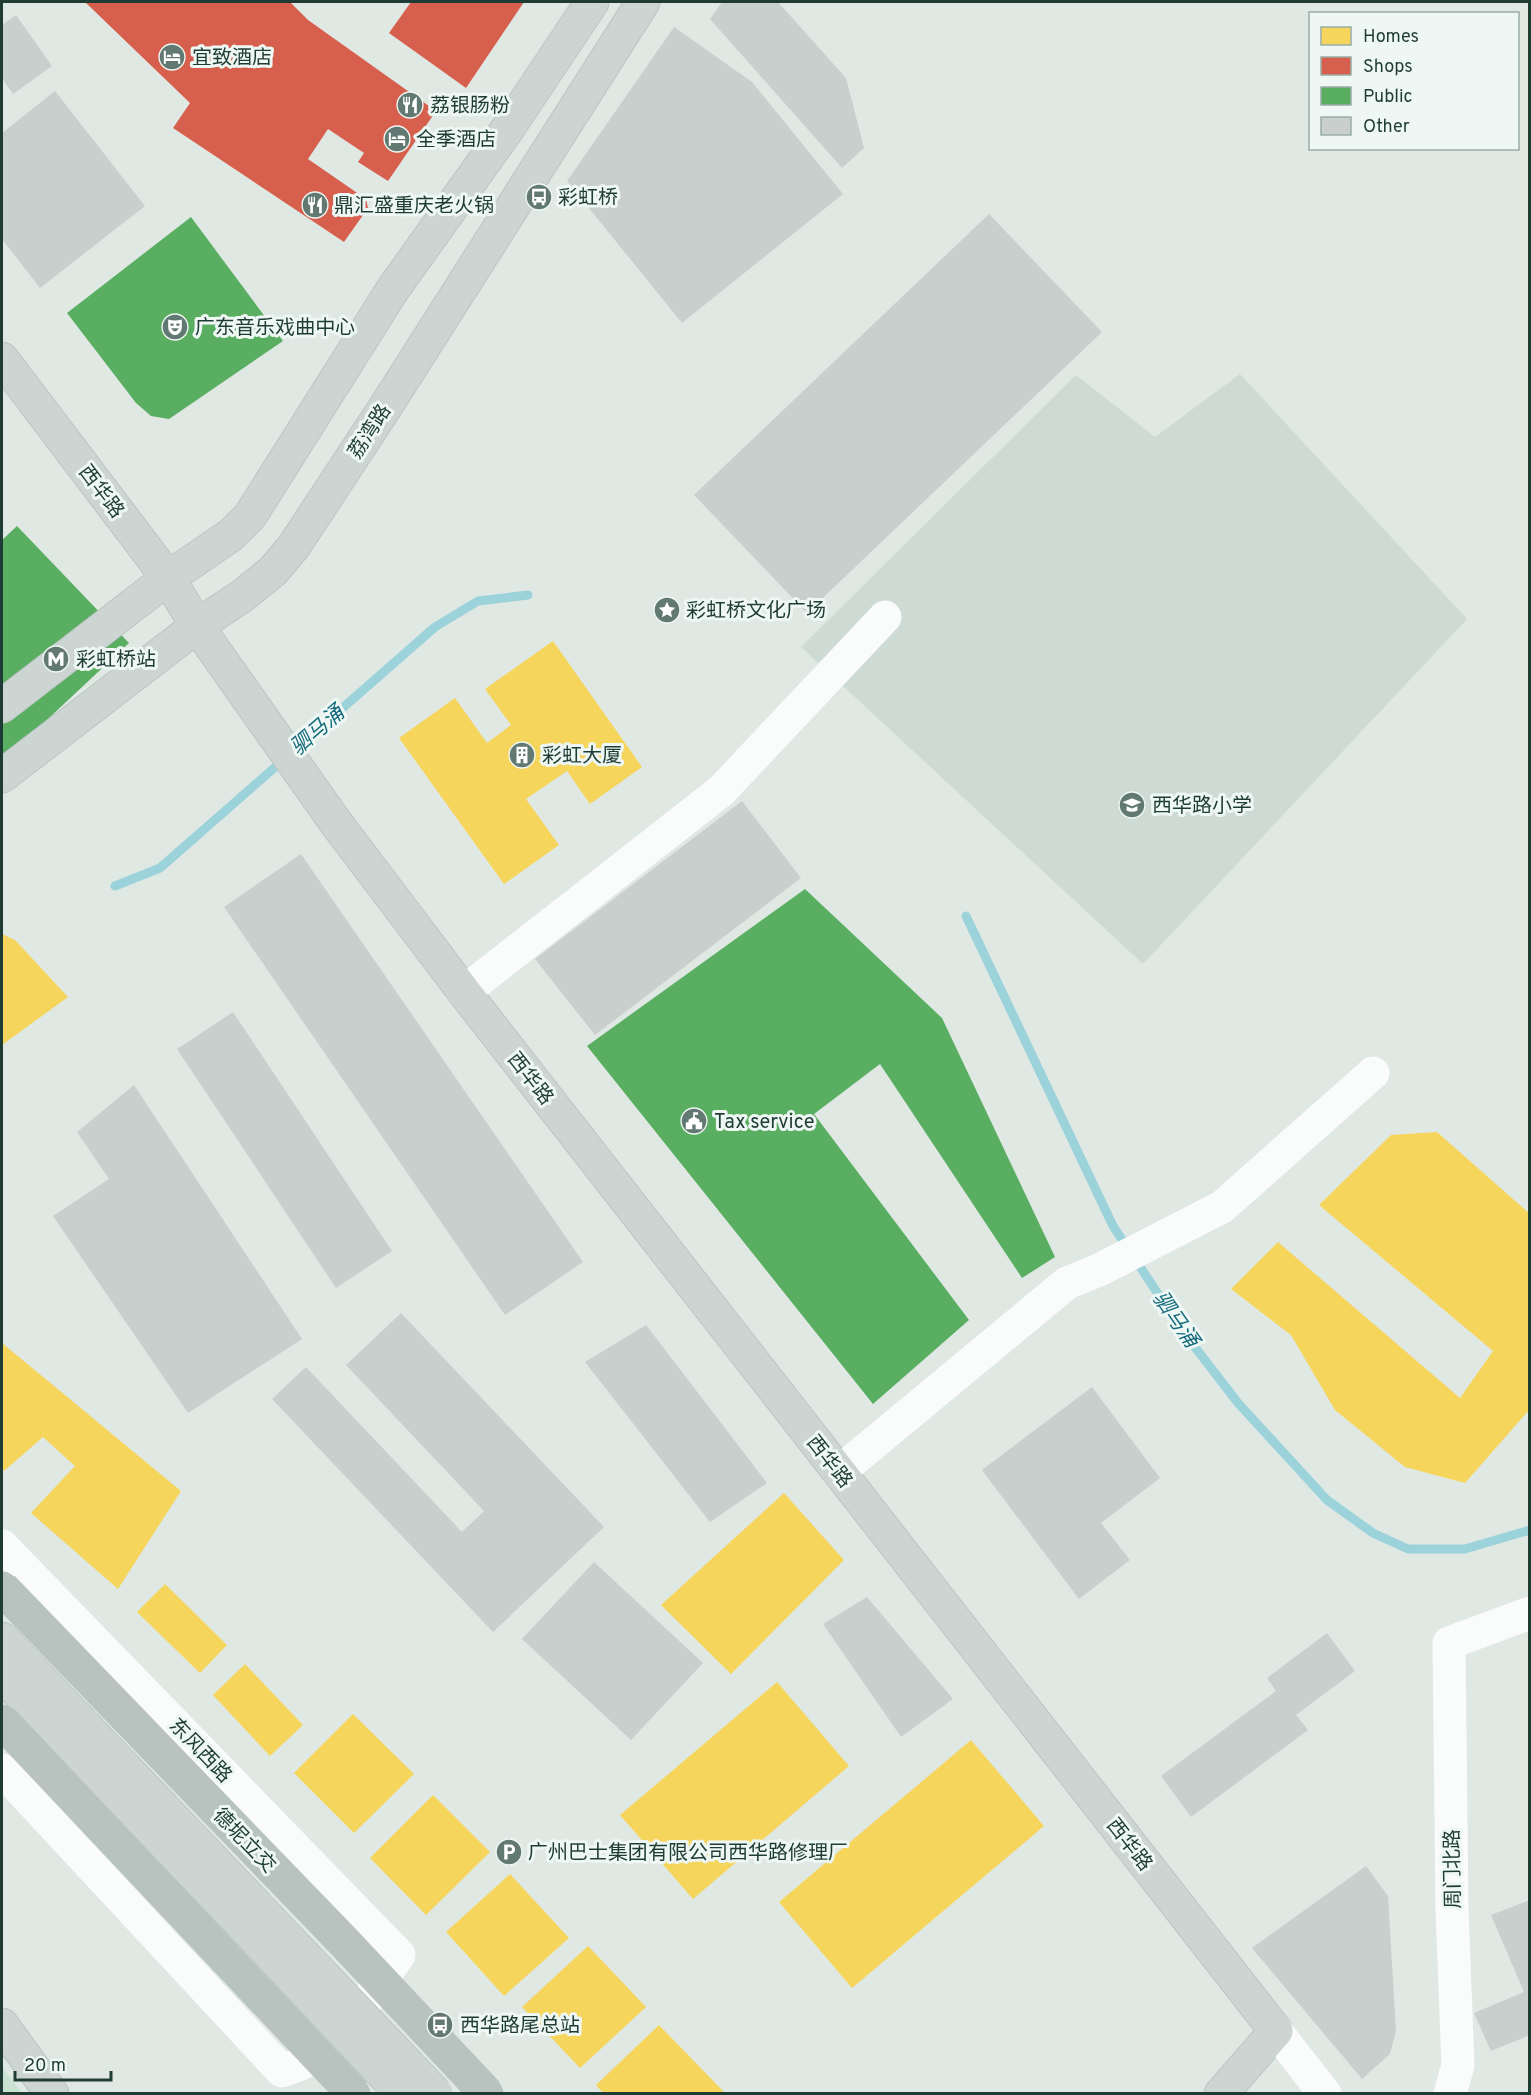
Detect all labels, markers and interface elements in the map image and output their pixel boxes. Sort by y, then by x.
legend [1309,12,1519,150]
text: Homes [1363,26,1419,49]
hotel icon: 宜致酒店 [157,42,187,72]
place label: 宜致酒店 [192,46,272,72]
text: Shops [1363,56,1413,79]
text: Public [1363,86,1413,109]
restaurant icon: 荔银肠粉 [395,90,425,120]
place label: 荔银肠粉 [430,94,510,120]
text: Other [1363,116,1410,139]
hotel icon: 全季酒店 [382,124,412,154]
place label: 全季酒店 [416,128,496,154]
bus stop icon: 彩虹桥 [524,182,554,212]
place label: 彩虹桥 [558,186,618,212]
restaurant icon: 鼎汇盛重庆老火锅 [300,190,330,220]
place label: 鼎汇盛重庆老火锅 [334,194,494,220]
theatre icon: 广东音乐戏曲中心 [160,312,190,342]
place label: 广东音乐戏曲中心 [195,316,355,342]
street label: 荔湾路 [343,400,398,464]
street label: 西华路 [72,460,129,524]
place icon: 彩虹桥文化广场 [652,595,682,625]
place label: 彩虹桥文化广场 [686,599,826,625]
metro station icon: 彩虹桥站 [41,644,71,674]
place label: 彩虹桥站 [76,648,156,674]
water label: 驷马涌 [285,699,352,762]
building icon: 彩虹大厦 [507,740,537,770]
place label: 彩虹大厦 [542,744,622,770]
school or university icon: 西华路小学 [1117,790,1147,820]
place label: 西华路小学 [1152,794,1252,820]
street label: 西华路 [501,1048,558,1111]
public building icon: Tax service [679,1106,709,1136]
place label: Tax service [714,1110,815,1136]
water label: 驷马涌 [1146,1286,1205,1355]
street label: 西华路 [800,1431,857,1494]
street label: 东风西路 [162,1714,237,1789]
street label: 德坭立交 [206,1804,281,1879]
street label: 西华路 [1100,1814,1157,1877]
street label: 周门北路 [1440,1829,1468,1909]
parking icon: 广州巴士集团有限公司西华路修理厂 [494,1837,524,1867]
place label: 广州巴士集团有限公司西华路修理厂 [528,1841,848,1867]
bus stop icon: 西华路尾总站 [425,2010,455,2040]
place label: 西华路尾总站 [460,2014,580,2040]
scale bar [15,2044,111,2082]
text: 20 m [24,2055,66,2078]

